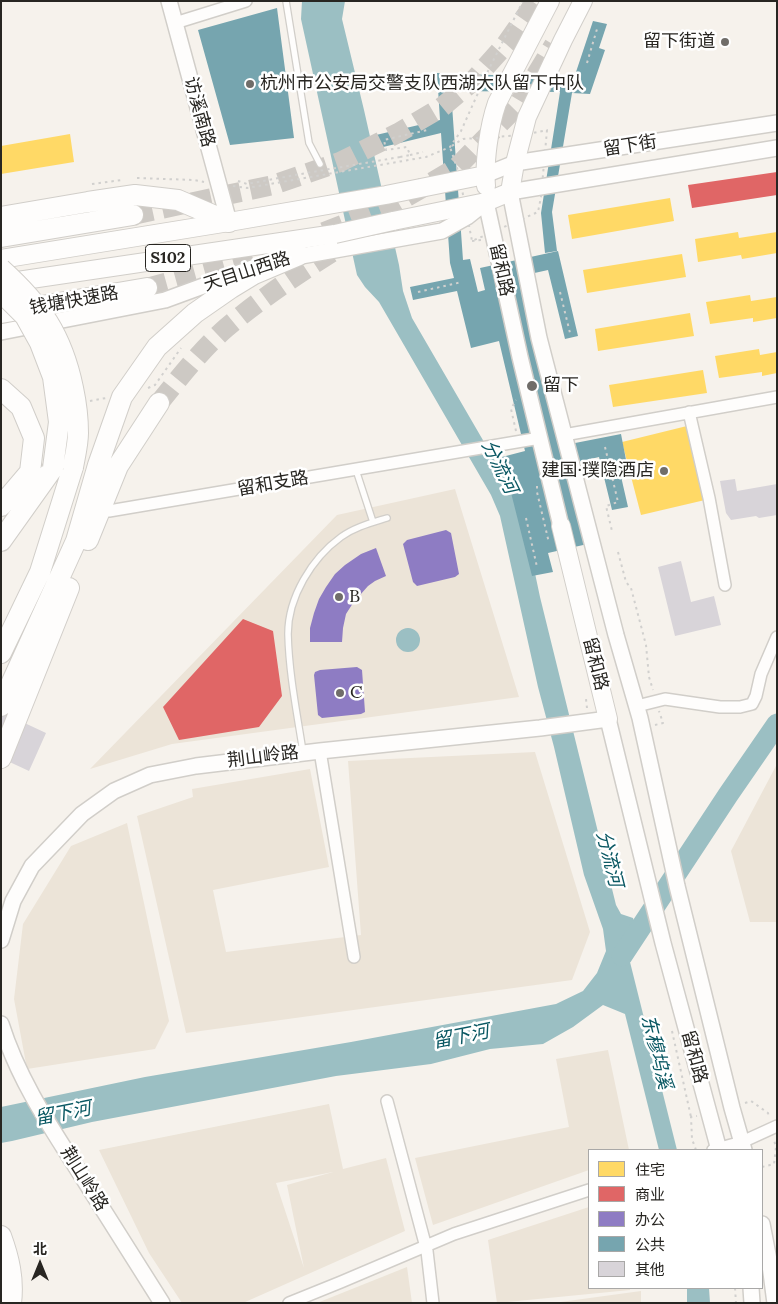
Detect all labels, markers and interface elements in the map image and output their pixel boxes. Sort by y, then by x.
place label: 留下街道 [643,31,715,53]
marker: 留下街道 [719,36,731,48]
place label: 杭州市公安局交警支队西湖大队留下中队 [260,73,584,95]
street label: 访溪南路 [179,74,219,150]
marker: 杭州市公安局交警支队西湖大队留下中队 [244,78,256,90]
street label: 留下街 [602,131,658,161]
street label: 留和路 [485,241,517,299]
road number: S102 [146,244,190,272]
street label: 天目山西路 [201,248,293,296]
street label: 钱塘快速路 [28,283,120,319]
place label: 留下 [543,375,579,397]
marker: 留下 [525,379,539,393]
water label: 分流河 [476,436,522,498]
place label: 建国·璞隐酒店 [542,460,654,482]
marker: 建国·璞隐酒店 [658,465,670,477]
street label: 留和支路 [236,467,310,501]
place label: B [349,586,360,608]
marker: B [333,591,345,603]
street label: 留和路 [578,635,612,693]
place label: C [350,682,363,704]
marker: C [334,687,346,699]
street label: 荆山岭路 [226,742,300,772]
water label: 分流河 [591,829,627,889]
water label: 东穆坞溪 [636,1012,676,1092]
water label: 留下河 [431,1020,491,1054]
street label: 留和路 [677,1028,711,1086]
water label: 留下河 [33,1097,93,1131]
street label: 荆山岭路 [56,1143,112,1215]
legend [588,1149,763,1289]
text: 住宅 [635,1160,665,1179]
text: 商业 [635,1185,665,1204]
text: 办公 [635,1210,665,1229]
text: 公共 [635,1235,665,1254]
north arrow [15,1239,65,1289]
text: 北 [33,1240,47,1258]
text: 其他 [635,1260,665,1279]

